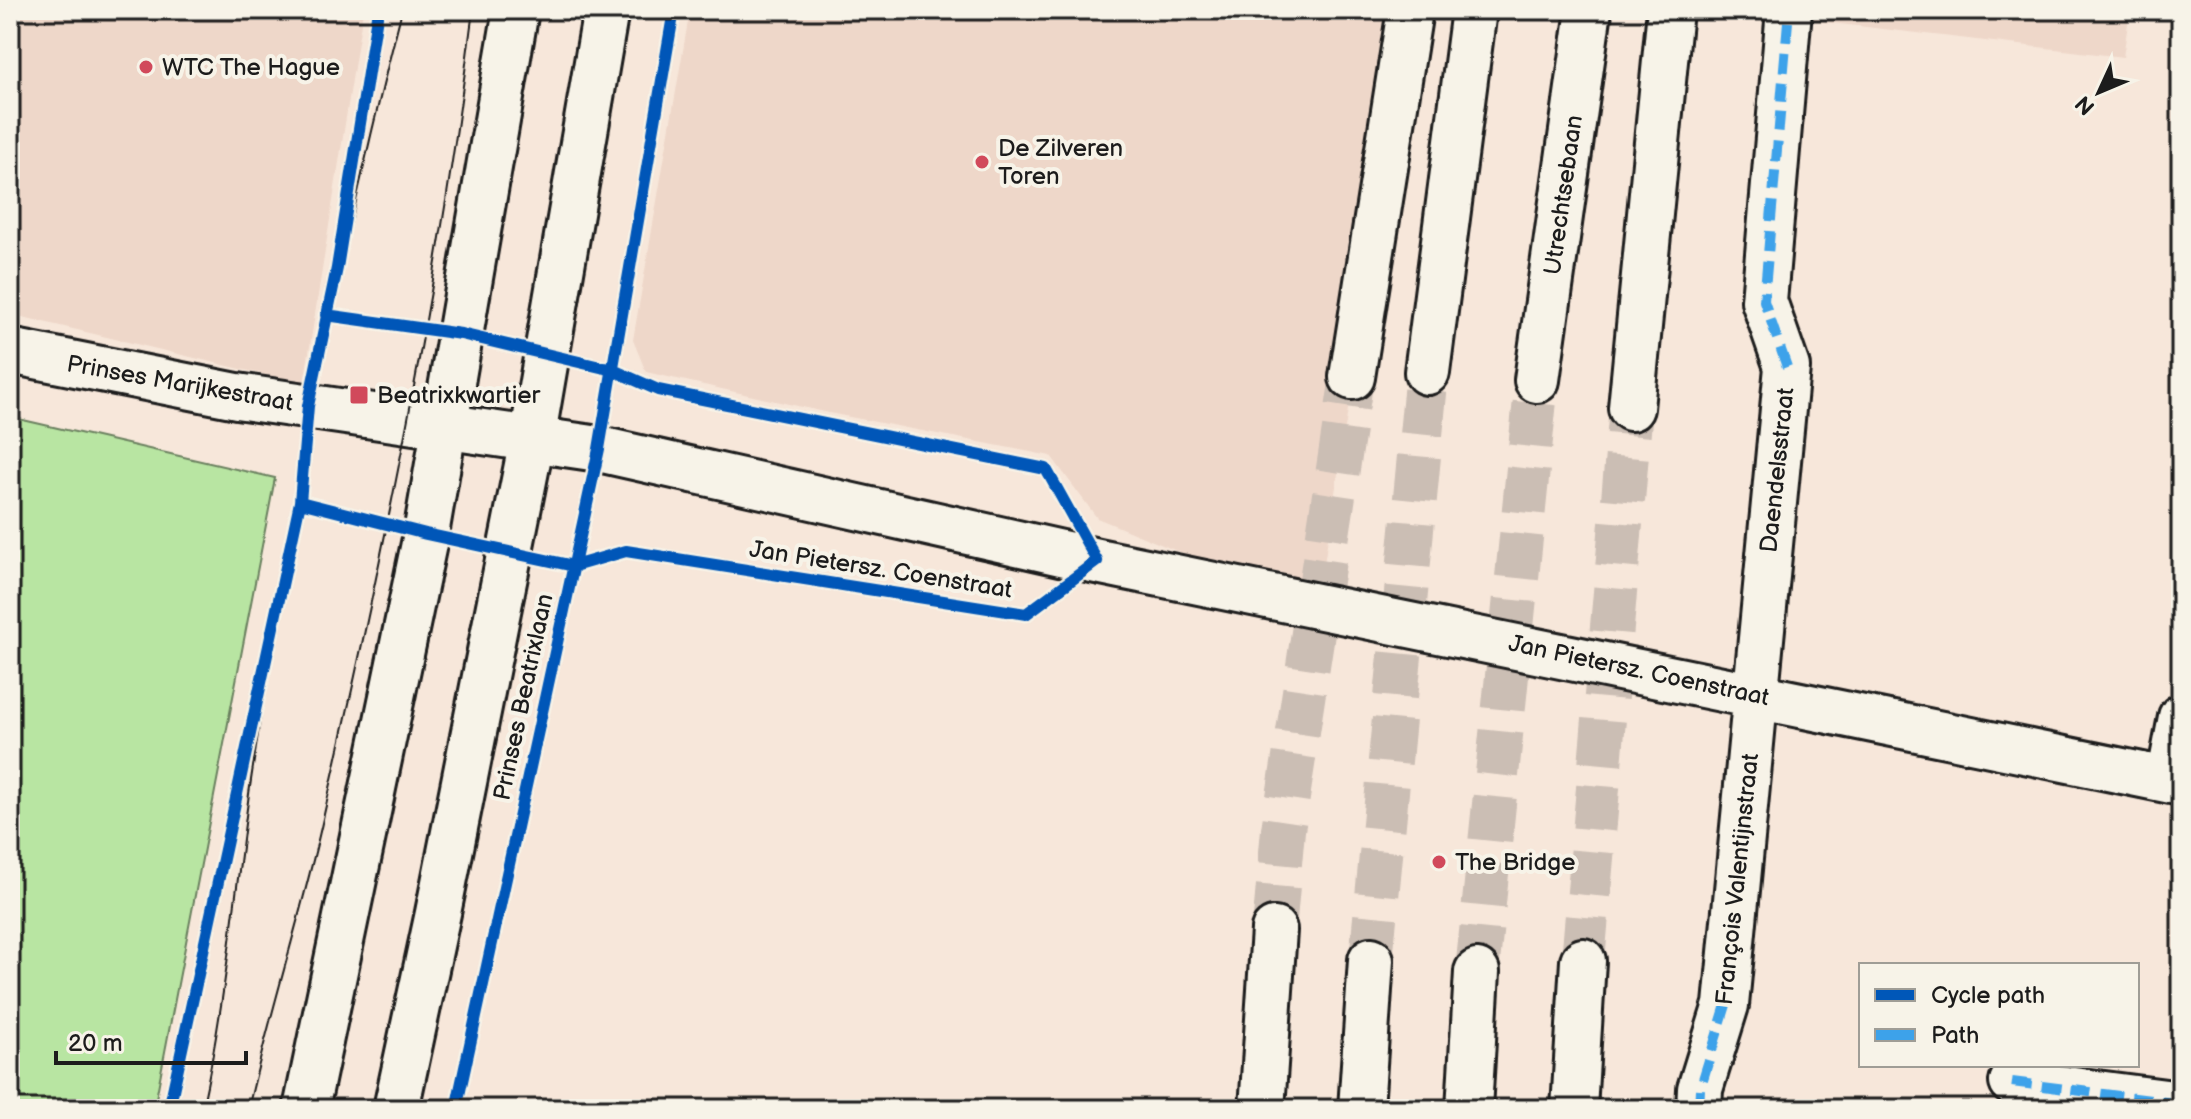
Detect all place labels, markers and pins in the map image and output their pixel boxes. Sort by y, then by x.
place label: WTC The Hague [162,53,340,82]
marker: WTC The Hague [137,58,155,76]
place label: De Zilveren Toren [998,134,1123,191]
marker: De Zilveren Toren [973,153,991,171]
place label: Beatrixkwartier [377,381,541,410]
marker: Beatrixkwartier [348,384,370,406]
place label: The Bridge [1455,848,1575,877]
marker: The Bridge [1430,853,1448,871]

